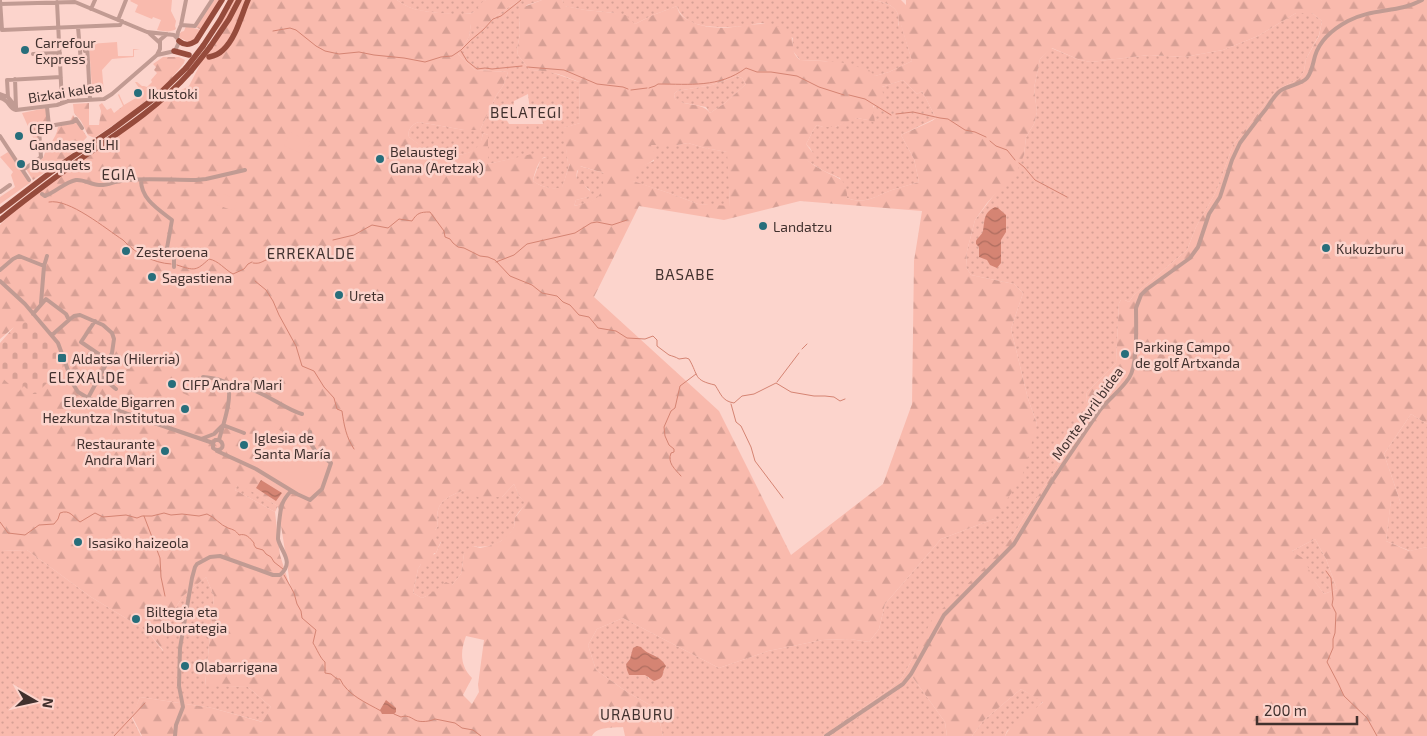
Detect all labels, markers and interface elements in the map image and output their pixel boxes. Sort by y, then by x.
place label: Carrefour Express [35,34,96,67]
marker: Carrefour Express [19,44,31,56]
street label: Bizkai kalea [27,78,103,106]
place label: Ikustoki [148,85,198,102]
marker: Ikustoki [132,87,144,99]
district label: BELATEGI [490,103,562,121]
place label: CEP Gandasegi LHI [29,120,119,153]
marker: CEP Gandasegi LHI [13,130,25,142]
place label: Belaustegi Gana (Aretzak) [390,143,484,176]
marker: Belaustegi Gana (Aretzak) [374,153,386,165]
place label: Busquets [31,156,91,173]
marker: Busquets [15,158,27,170]
district label: EGIA [102,165,137,183]
place label: Landatzu [773,218,832,235]
marker: Landatzu [757,220,769,232]
place label: Kukuzburu [1336,240,1404,257]
marker: Kukuzburu [1320,242,1332,254]
place label: Zesteroena [136,243,208,260]
district label: ERREKALDE [267,244,355,262]
marker: Zesteroena [120,245,132,257]
district label: BASABE [655,265,715,283]
place label: Sagastiena [162,269,232,286]
marker: Sagastiena [146,271,158,283]
place label: Ureta [349,287,384,304]
marker: Ureta [333,289,345,301]
place label: Parking Campo de golf Artxanda [1135,338,1240,371]
marker: Parking Campo de golf Artxanda [1119,348,1131,360]
place label: Aldatsa (Hilerria) [72,350,180,367]
marker: Aldatsa (Hilerria) [56,352,68,364]
street label: Monte Avril bidea [1048,363,1126,463]
district label: ELEXALDE [48,368,126,386]
place label: CIFP Andra Mari [182,376,282,393]
marker: CIFP Andra Mari [166,378,178,390]
place label: Elexalde Bigarren Hezkuntza Institutua [42,393,175,426]
marker: Elexalde Bigarren Hezkuntza Institutua [179,403,191,415]
place label: Iglesia de Santa María [254,429,331,462]
place label: Restaurante Andra Mari [77,435,155,468]
marker: Iglesia de Santa María [238,439,250,451]
marker: Restaurante Andra Mari [159,445,171,457]
place label: Isasiko haizeola [88,534,189,551]
marker: Isasiko haizeola [72,536,84,548]
place label: Biltegia eta bolborategia [146,603,227,636]
marker: Biltegia eta bolborategia [130,613,142,625]
place label: Olabarrigana [195,658,278,675]
marker: Olabarrigana [179,660,191,672]
north arrow [10,676,60,726]
scale bar [1257,694,1357,726]
text: N [39,697,58,709]
text: 200 m [1264,701,1307,719]
district label: URABURU [600,705,674,723]

